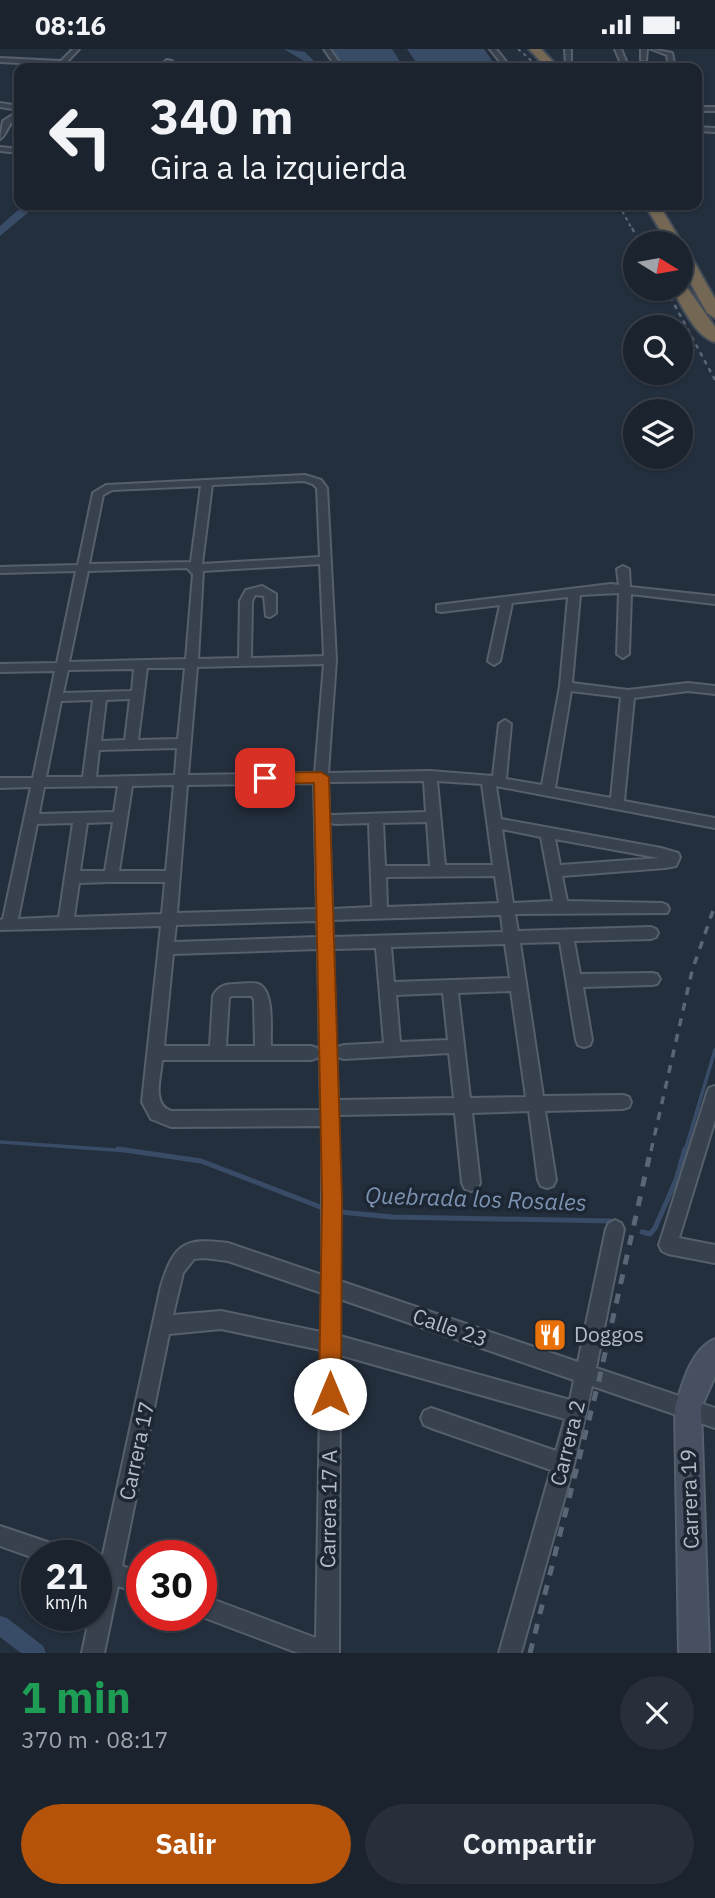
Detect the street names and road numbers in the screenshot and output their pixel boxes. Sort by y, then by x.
street label: Calle 23 [409,1301,491,1353]
street label: Carrera 2 [543,1397,591,1489]
street label: Carrera 17 [112,1399,160,1503]
street label: Carrera 17 A [313,1449,343,1568]
street label: Carrera 19 [673,1449,705,1550]

